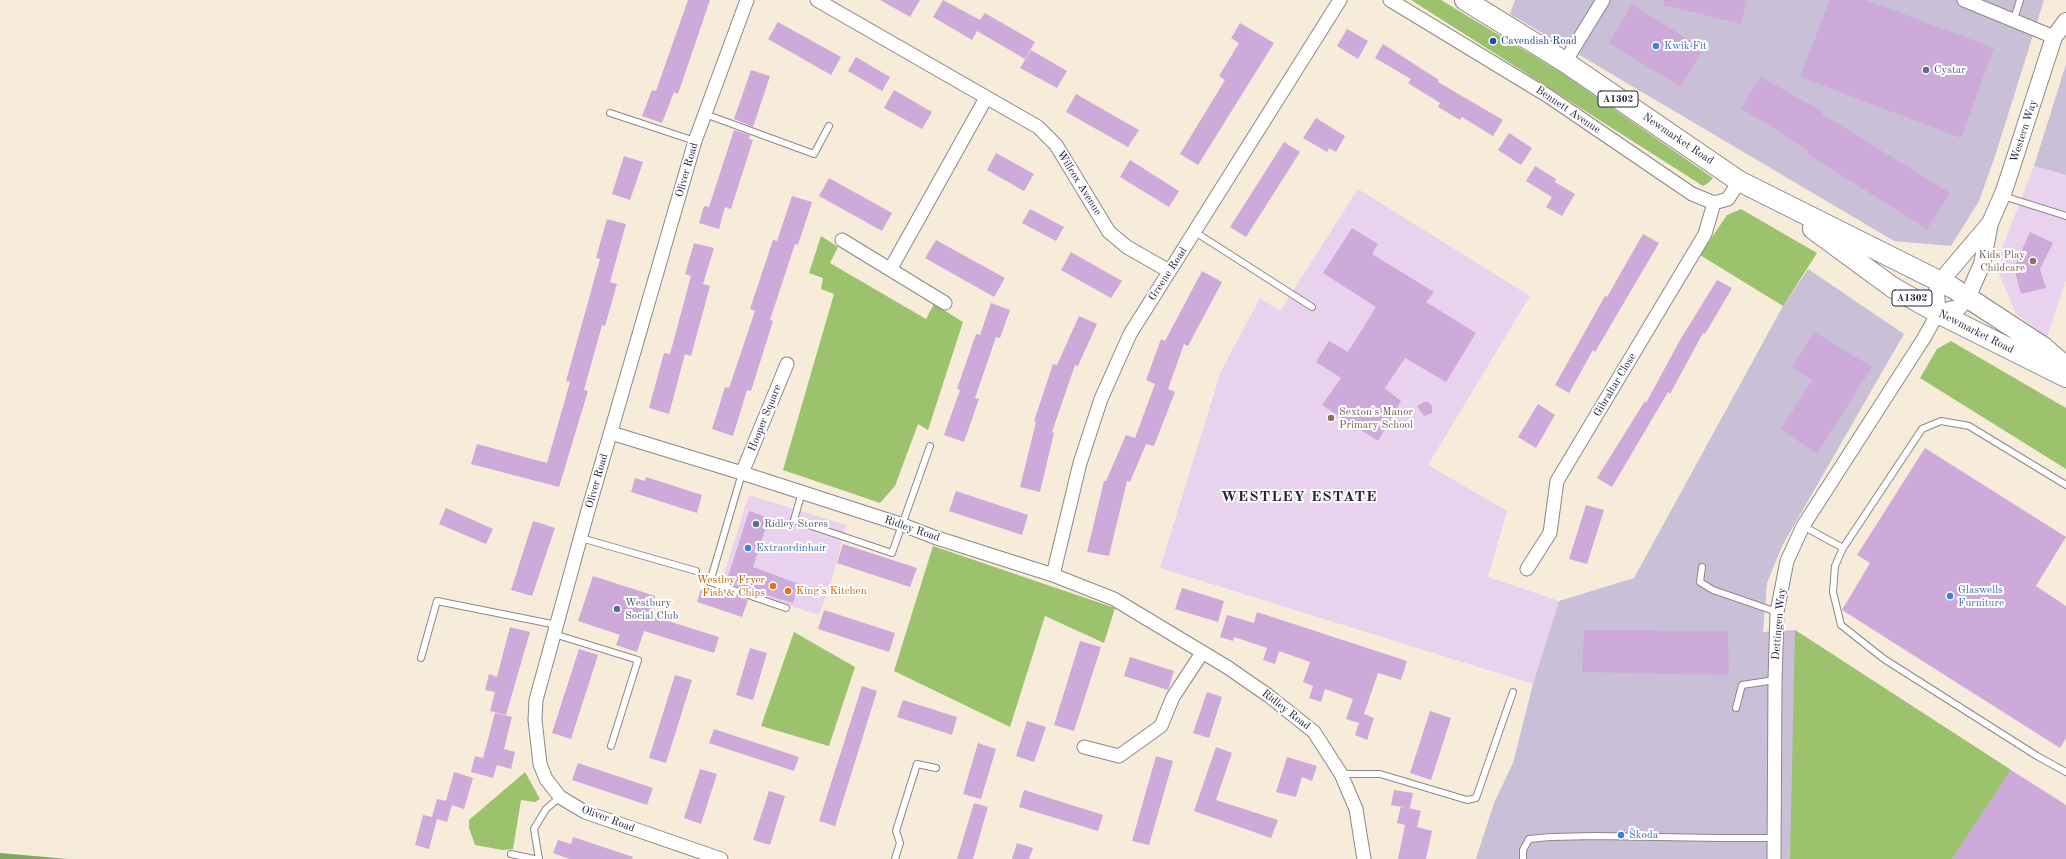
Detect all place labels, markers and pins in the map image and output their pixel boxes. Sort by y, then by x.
place label: Cavendish Road [1501,34,1577,48]
marker: Cavendish Road [1488,36,1498,46]
place label: Kwik Fit [1664,39,1707,53]
marker: Kwik Fit [1651,41,1661,51]
place label: Cystar [1934,63,1966,77]
marker: Cystar [1921,65,1931,75]
place label: Kids Play Childcare [1979,248,2025,274]
marker: Kids Play Childcare [2028,256,2038,266]
place label: Sexton's Manor Primary School [1339,405,1413,431]
marker: Sexton's Manor Primary School [1326,413,1336,423]
place label: Ridley Stores [764,517,828,531]
marker: Ridley Stores [751,519,761,529]
place label: Extraordinhair [756,541,827,555]
marker: Extraordinhair [743,543,753,553]
place label: Westley Fryer Fish & Chips [697,573,765,599]
marker: Westley Fryer Fish & Chips [768,581,778,591]
place label: Glaswells Furniture [1958,583,2004,609]
place label: King's Kitchen [796,584,867,598]
marker: King's Kitchen [783,586,793,596]
marker: Glaswells Furniture [1945,591,1955,601]
place label: Westbury Social Club [625,596,678,622]
marker: Westbury Social Club [612,604,622,614]
place label: Škoda [1629,828,1658,842]
marker: Škoda [1616,830,1626,840]

